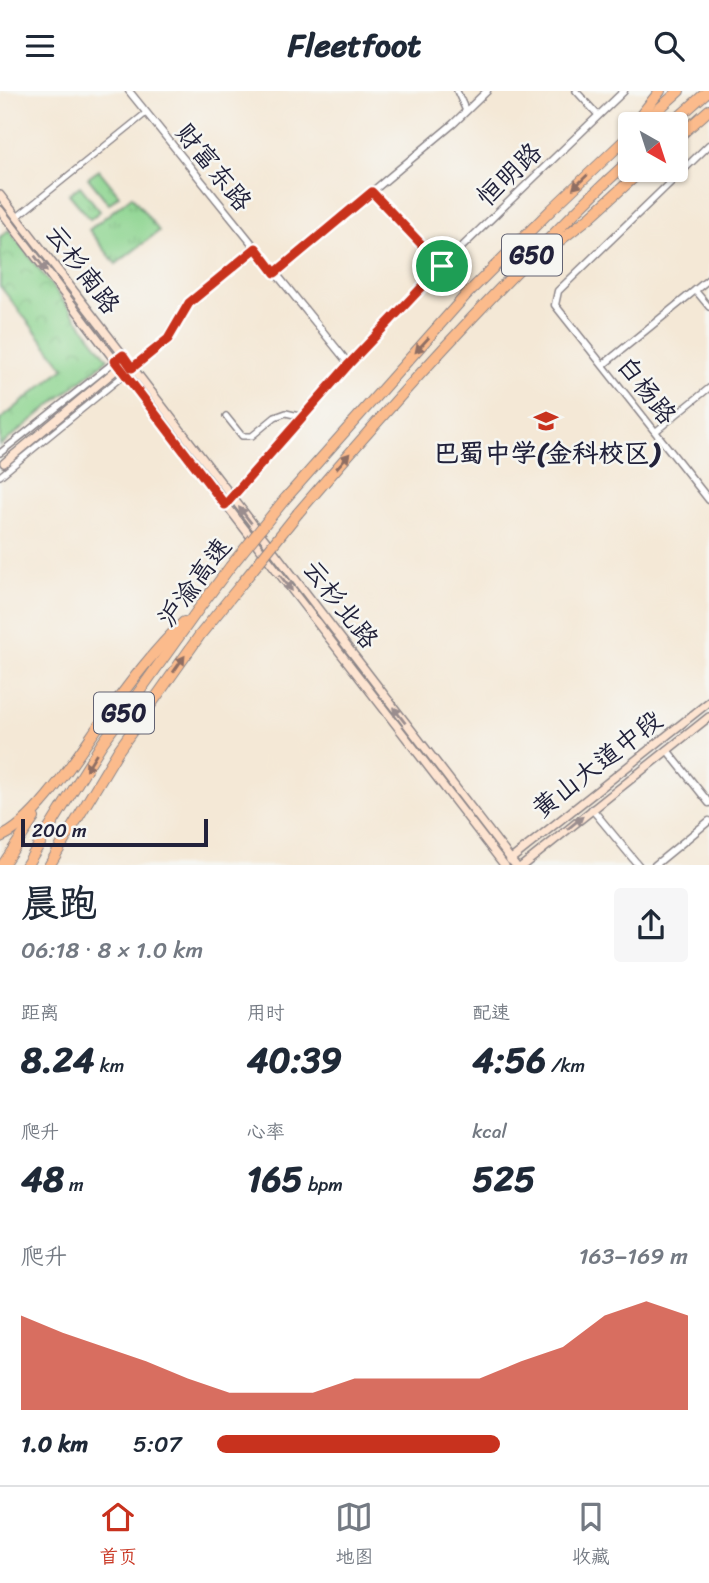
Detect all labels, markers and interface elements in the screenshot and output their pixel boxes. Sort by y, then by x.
text: Fleetfoot [288,17,421,74]
icon: menu [21,27,59,65]
icon: search [650,27,688,65]
street label: 财富东路 [163,112,265,222]
north arrow [618,112,688,182]
map controls [618,112,688,182]
street label: 恒明路 [465,130,553,218]
one-way arrow [572,173,589,189]
street label: 云杉南路 [33,214,133,324]
road number: G50 [502,235,562,275]
pin [412,236,472,296]
icon: arrive [423,247,461,285]
one-way arrow [34,255,48,273]
one-way arrow [414,336,430,353]
street label: 白杨路 [605,345,689,435]
school or university icon: 巴蜀中学(金科校区) [532,407,560,435]
place label: 巴蜀中学(金科校区) [433,430,661,476]
one-way arrow [335,453,350,470]
one-way arrow [239,506,253,524]
street label: 沪渝高速 [144,527,244,637]
street label: 云杉北路 [291,549,391,659]
one-way arrow [279,574,293,592]
one-way arrow [172,655,186,673]
road number: G50 [94,693,154,733]
street label: 黄山大道中段 [521,698,673,830]
one-way arrow [392,706,407,724]
one-way arrow [84,752,97,771]
text: 200 m [32,814,87,847]
one-way arrow [566,816,584,830]
scale bar [21,817,208,848]
text: 晨跑 [21,870,97,937]
button: share [614,888,688,962]
text: 06:18 · 8 × 1.0 km [21,930,203,971]
text: 距离 [21,996,59,1029]
text: 用时 [247,996,285,1029]
text: 配速 [472,996,510,1029]
text: 8.24 [21,1029,95,1091]
text: 40:39 [247,1029,342,1091]
text: 4:56 [472,1029,546,1091]
text: km [95,1049,124,1082]
text: /km [546,1049,585,1082]
text: 爬升 [21,1115,59,1148]
text: 心率 [247,1115,285,1148]
text: kcal [472,1115,507,1148]
text: 48 [21,1148,64,1210]
text: 165 [247,1148,303,1210]
text: 525 [472,1148,535,1210]
text: m [64,1168,84,1201]
text: bpm [303,1168,343,1201]
text: 爬升 [21,1236,67,1277]
text: 163–169 m [579,1236,688,1277]
text: 1.0 km [21,1424,88,1465]
text: 5:07 [133,1424,182,1465]
tab: 首页 [99,1498,137,1573]
tab: 地图 [335,1498,374,1573]
tab: 收藏 [572,1498,610,1573]

